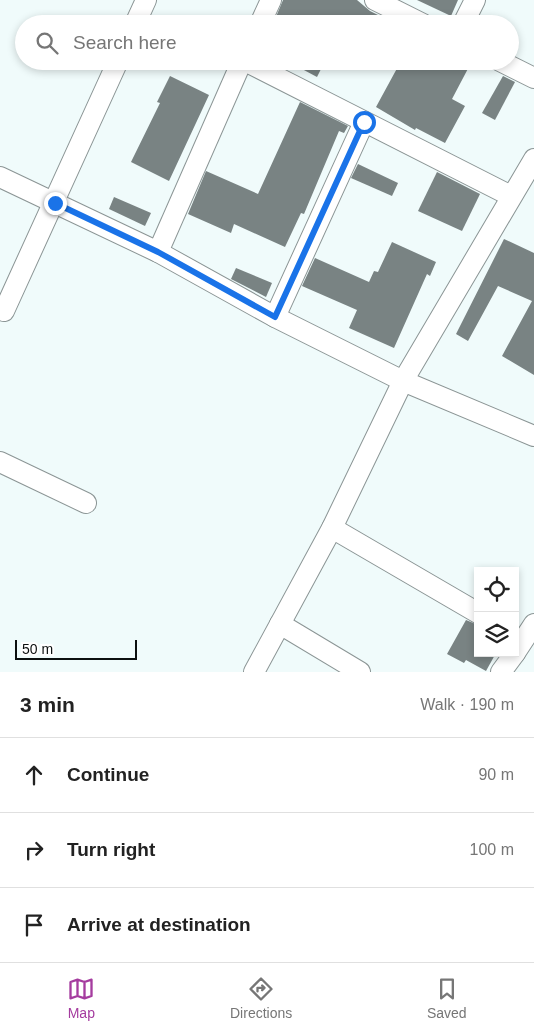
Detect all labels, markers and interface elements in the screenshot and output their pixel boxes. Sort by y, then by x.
search box [15,15,519,70]
icon: search [33,29,61,57]
text: Search here [73,32,177,53]
route start [353,111,376,134]
route end [44,192,67,215]
map controls [474,567,519,657]
button: locate [474,567,519,612]
button: layers [474,612,519,657]
scale bar [15,637,138,660]
text: 50 m [22,641,53,657]
text: 3 min [20,693,75,716]
text: Walk · 190 m [420,696,514,713]
icon: ahead [20,761,48,789]
text: Continue [67,764,149,785]
text: 90 m [478,766,514,783]
icon: right [20,836,48,864]
text: Turn right [67,839,155,860]
text: 100 m [470,841,514,858]
icon: arrive [20,911,48,939]
text: Arrive at destination [67,914,251,935]
tab: Map [67,975,95,1021]
tab: Directions [230,975,292,1021]
tab: Saved [427,975,467,1021]

